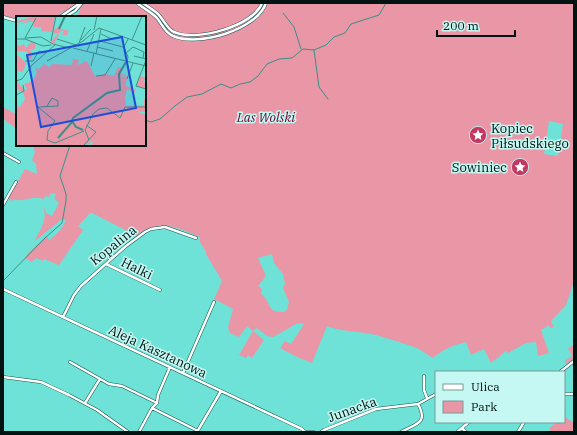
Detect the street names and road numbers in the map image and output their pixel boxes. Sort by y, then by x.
street label: Kopalina [87,222,140,269]
street label: Halki [118,254,155,283]
street label: Aleja Kasztanowa [106,321,210,382]
street label: Junacka [325,393,379,426]

